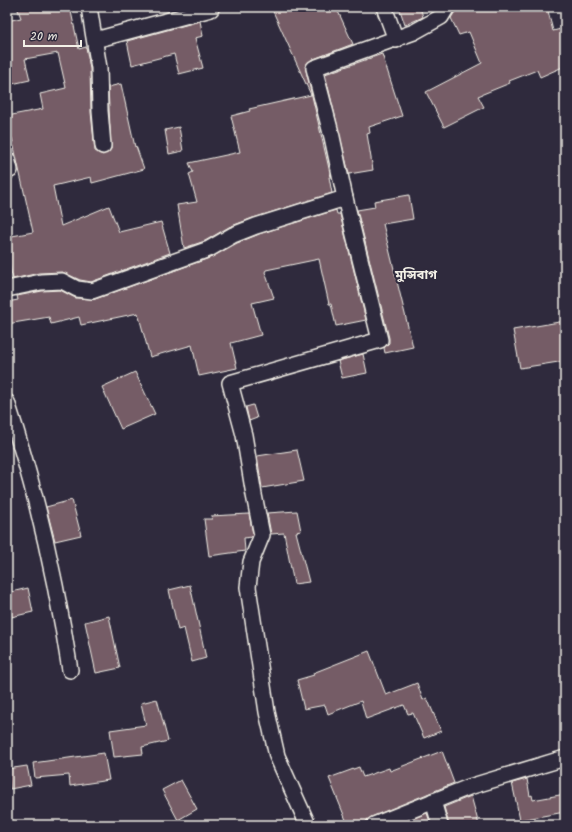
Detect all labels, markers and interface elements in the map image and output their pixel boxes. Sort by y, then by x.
scale bar [24,22,81,48]
text: 20 m [30,27,58,46]
district label: মুন্সিবাগ [394,265,438,286]

